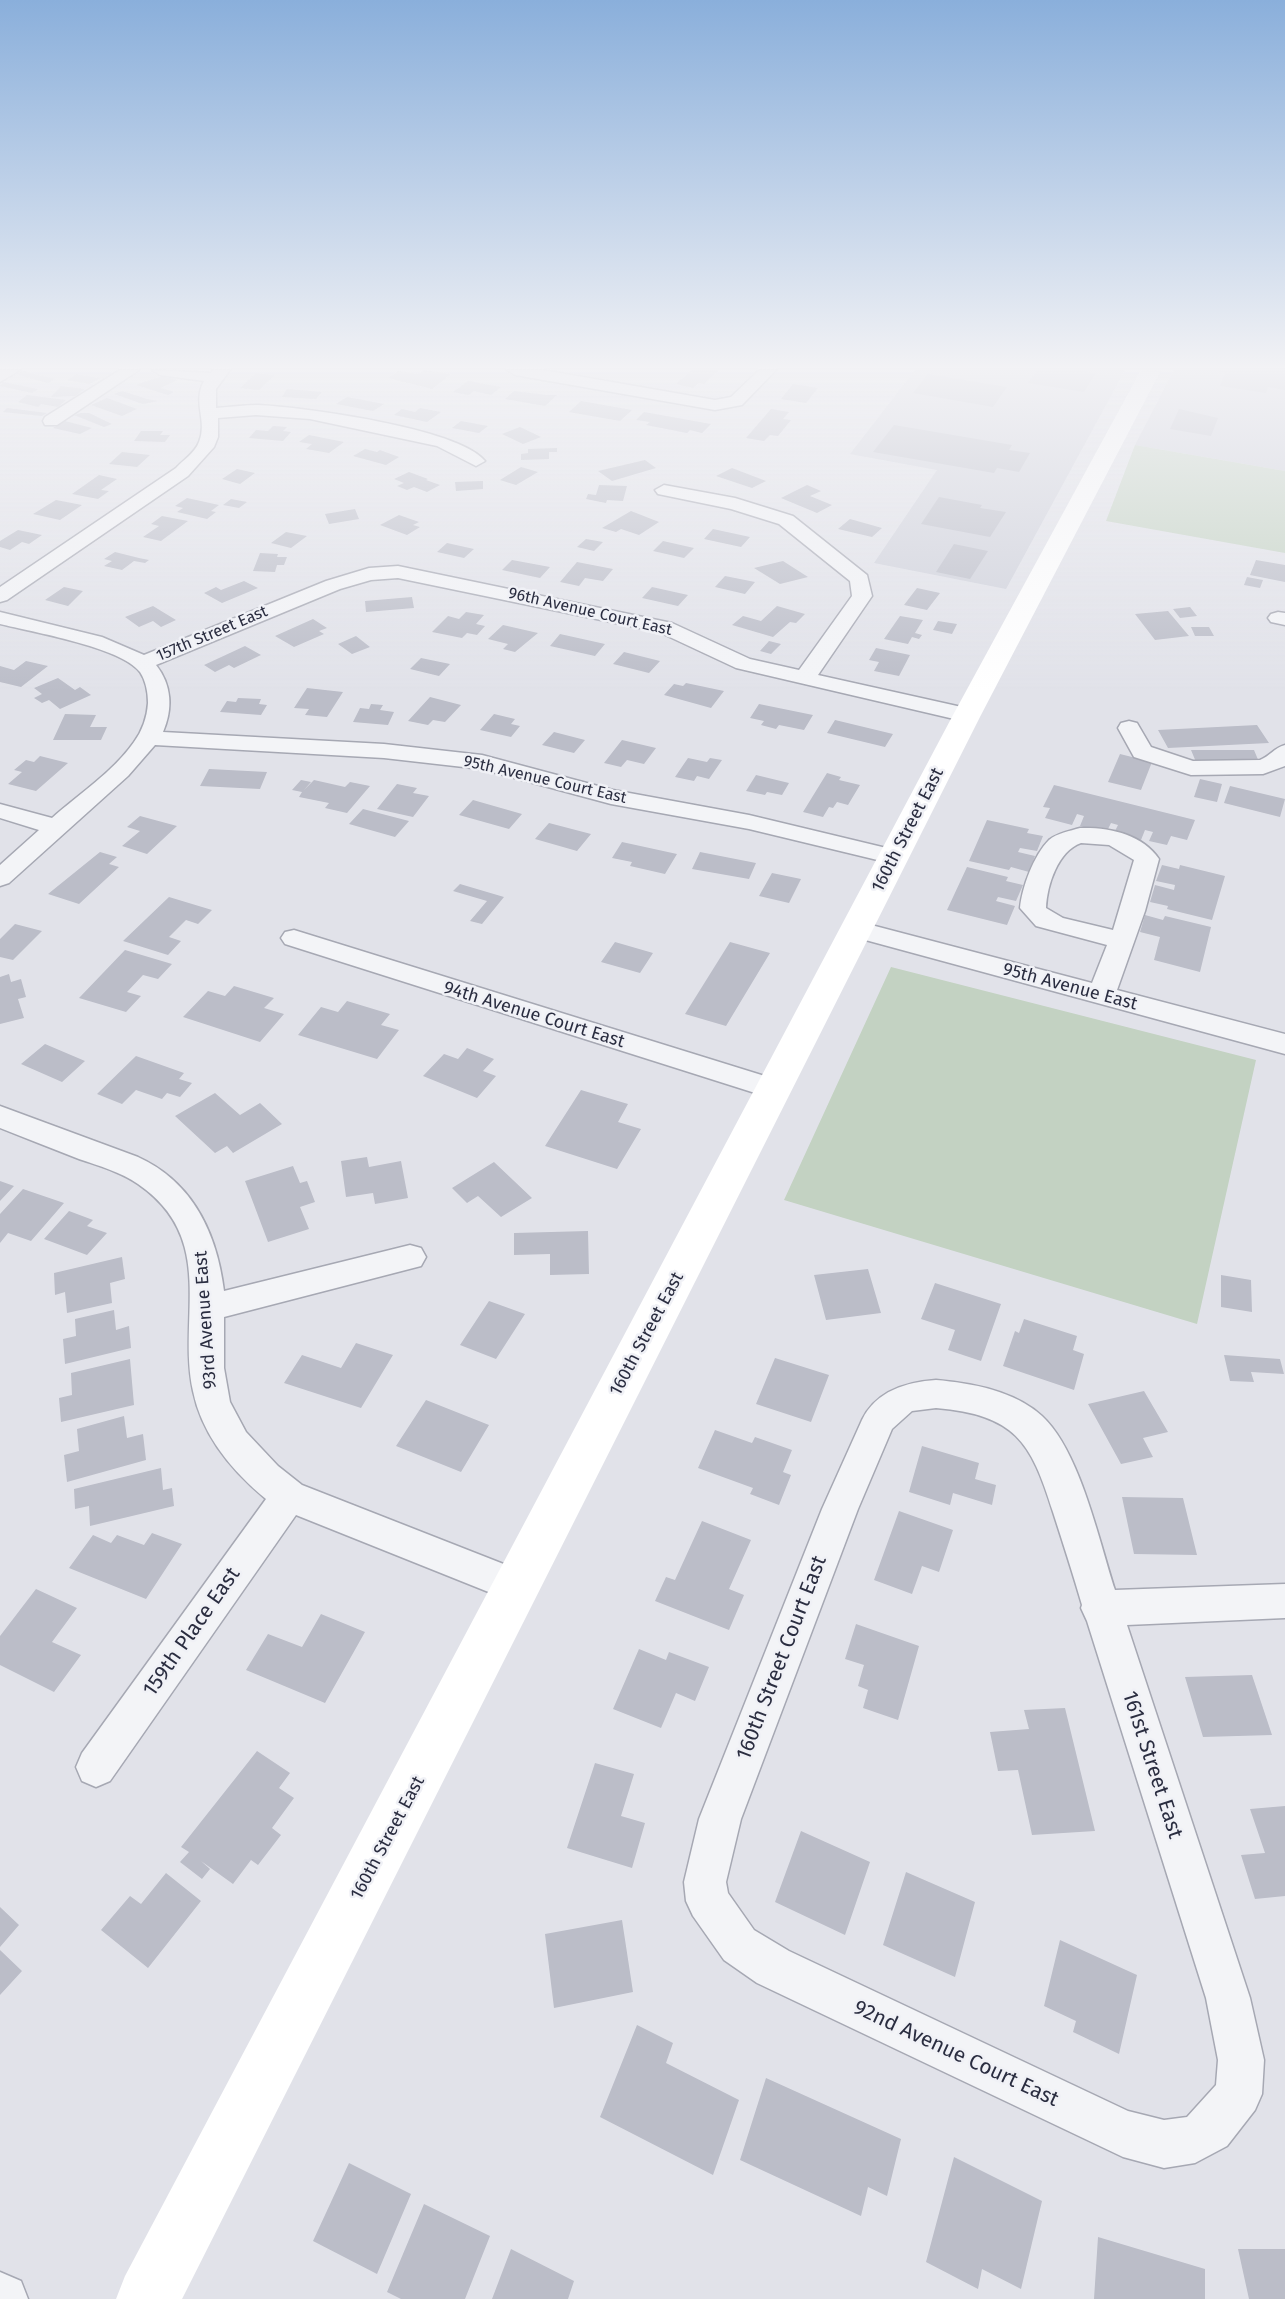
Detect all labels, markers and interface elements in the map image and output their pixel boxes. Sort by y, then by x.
street label: 96th Avenue Court East [506,584,674,640]
street label: 157th Street East [154,602,270,666]
street label: 95th Avenue Court East [462,752,628,808]
street label: 160th Street East [867,764,949,896]
street label: 95th Avenue East [1000,959,1140,1015]
street label: 94th Avenue Court East [441,977,627,1053]
street label: 93rd Avenue East [190,1250,222,1390]
street label: 160th Street East [605,1269,689,1399]
street label: 160th Street Court East [731,1552,833,1764]
street label: 159th Place East [138,1563,246,1701]
street label: 161st Street East [1116,1688,1188,1842]
street label: 160th Street East [346,1773,430,1903]
street label: 92nd Avenue Court East [849,1995,1063,2113]

